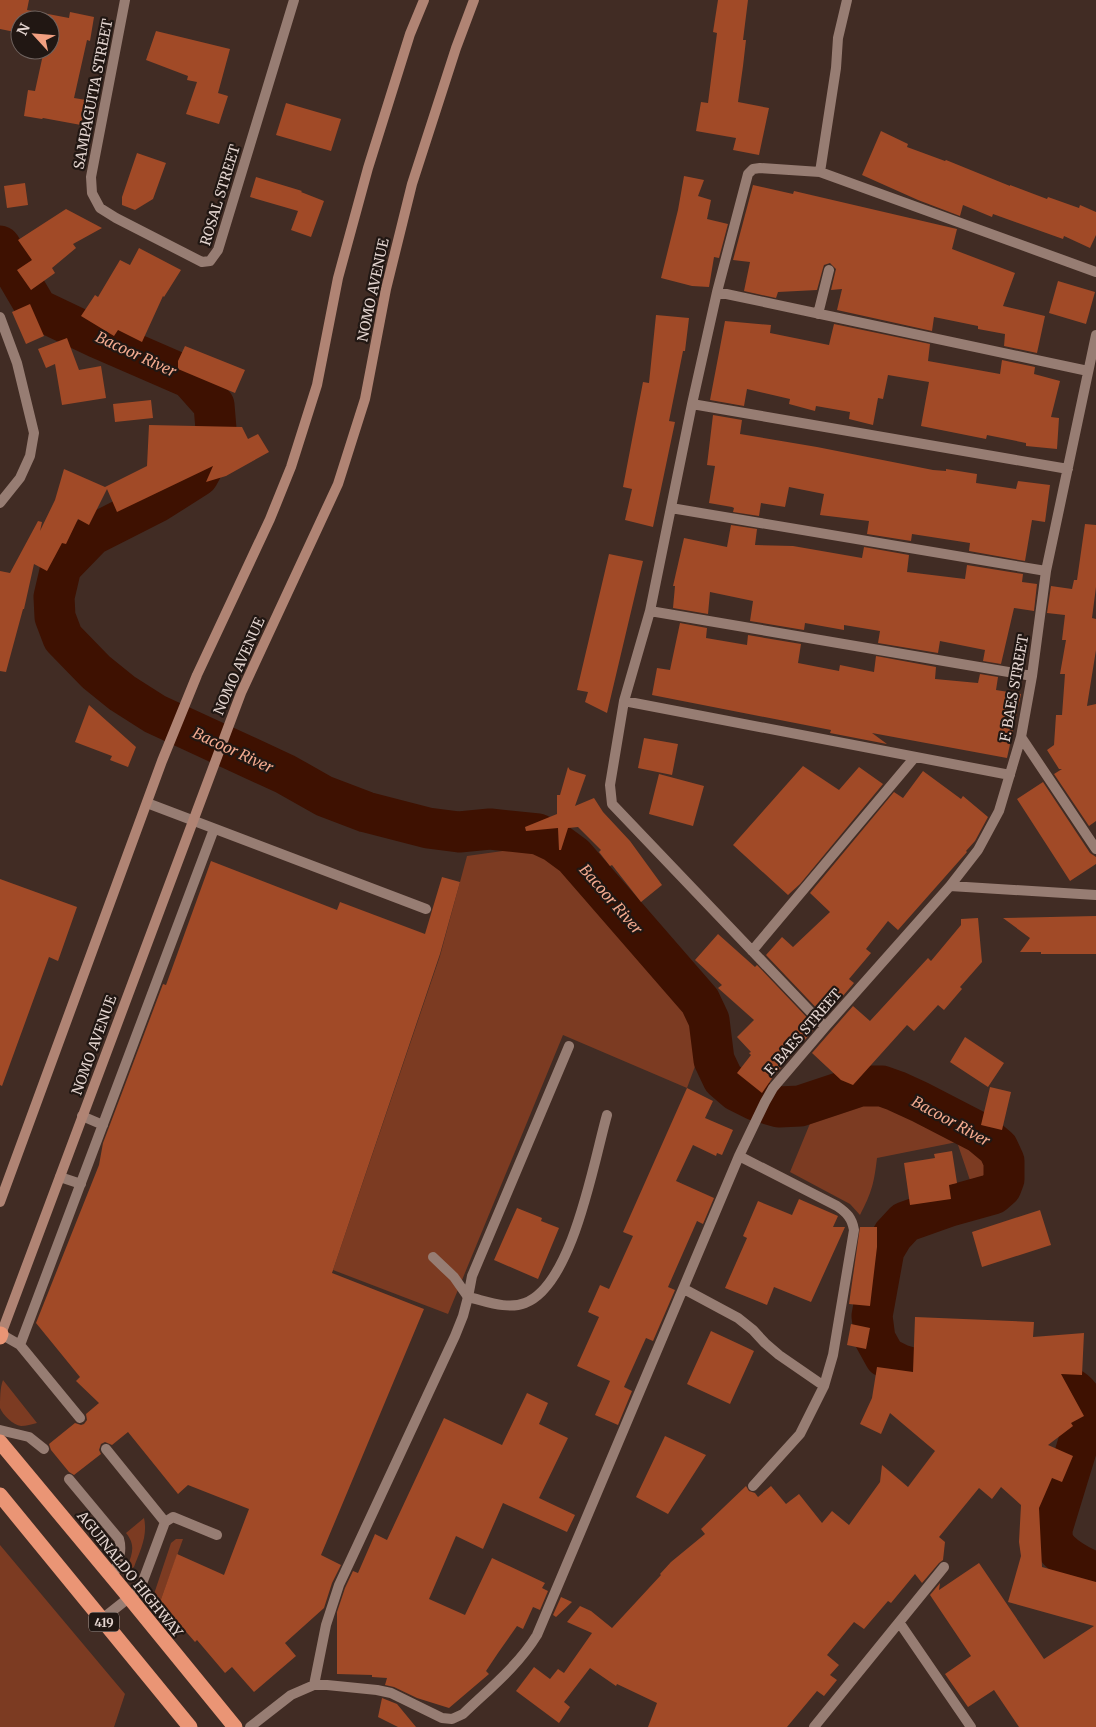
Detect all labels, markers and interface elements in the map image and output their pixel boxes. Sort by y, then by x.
north arrow [10,10,60,60]
street label: SAMPAGUITA STREET [70,17,116,171]
text: N [13,20,34,38]
street label: ROSAL STREET [196,142,244,248]
street label: NOMO AVENUE [353,237,393,343]
water label: Bacoor River [93,327,180,381]
street label: NOMO AVENUE [209,614,269,718]
street label: F. BAES STREET [996,633,1032,743]
water label: Bacoor River [190,723,277,777]
water label: Bacoor River [575,860,647,939]
street label: F. BAES STREET [761,985,846,1079]
street label: NOMO AVENUE [68,992,120,1097]
water label: Bacoor River [909,1092,994,1151]
street label: AGUINALDO HIGHWAY [73,1506,187,1642]
road number: 419 [89,1612,119,1631]

